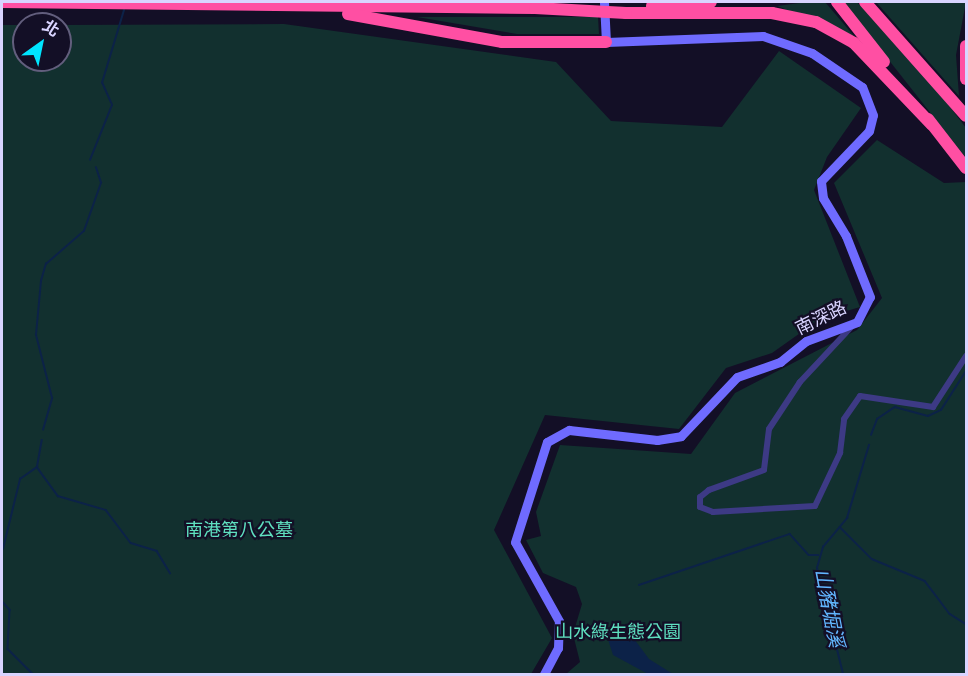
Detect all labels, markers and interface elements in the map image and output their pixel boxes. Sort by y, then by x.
north arrow [12,12,72,72]
text: 北 [39,16,63,40]
street label: 南深路 [792,296,850,340]
park label: 南港第八公墓 [185,519,293,541]
water label: 山豬堀溪 [810,566,848,650]
park label: 山水綠生態公園 [555,621,681,643]

